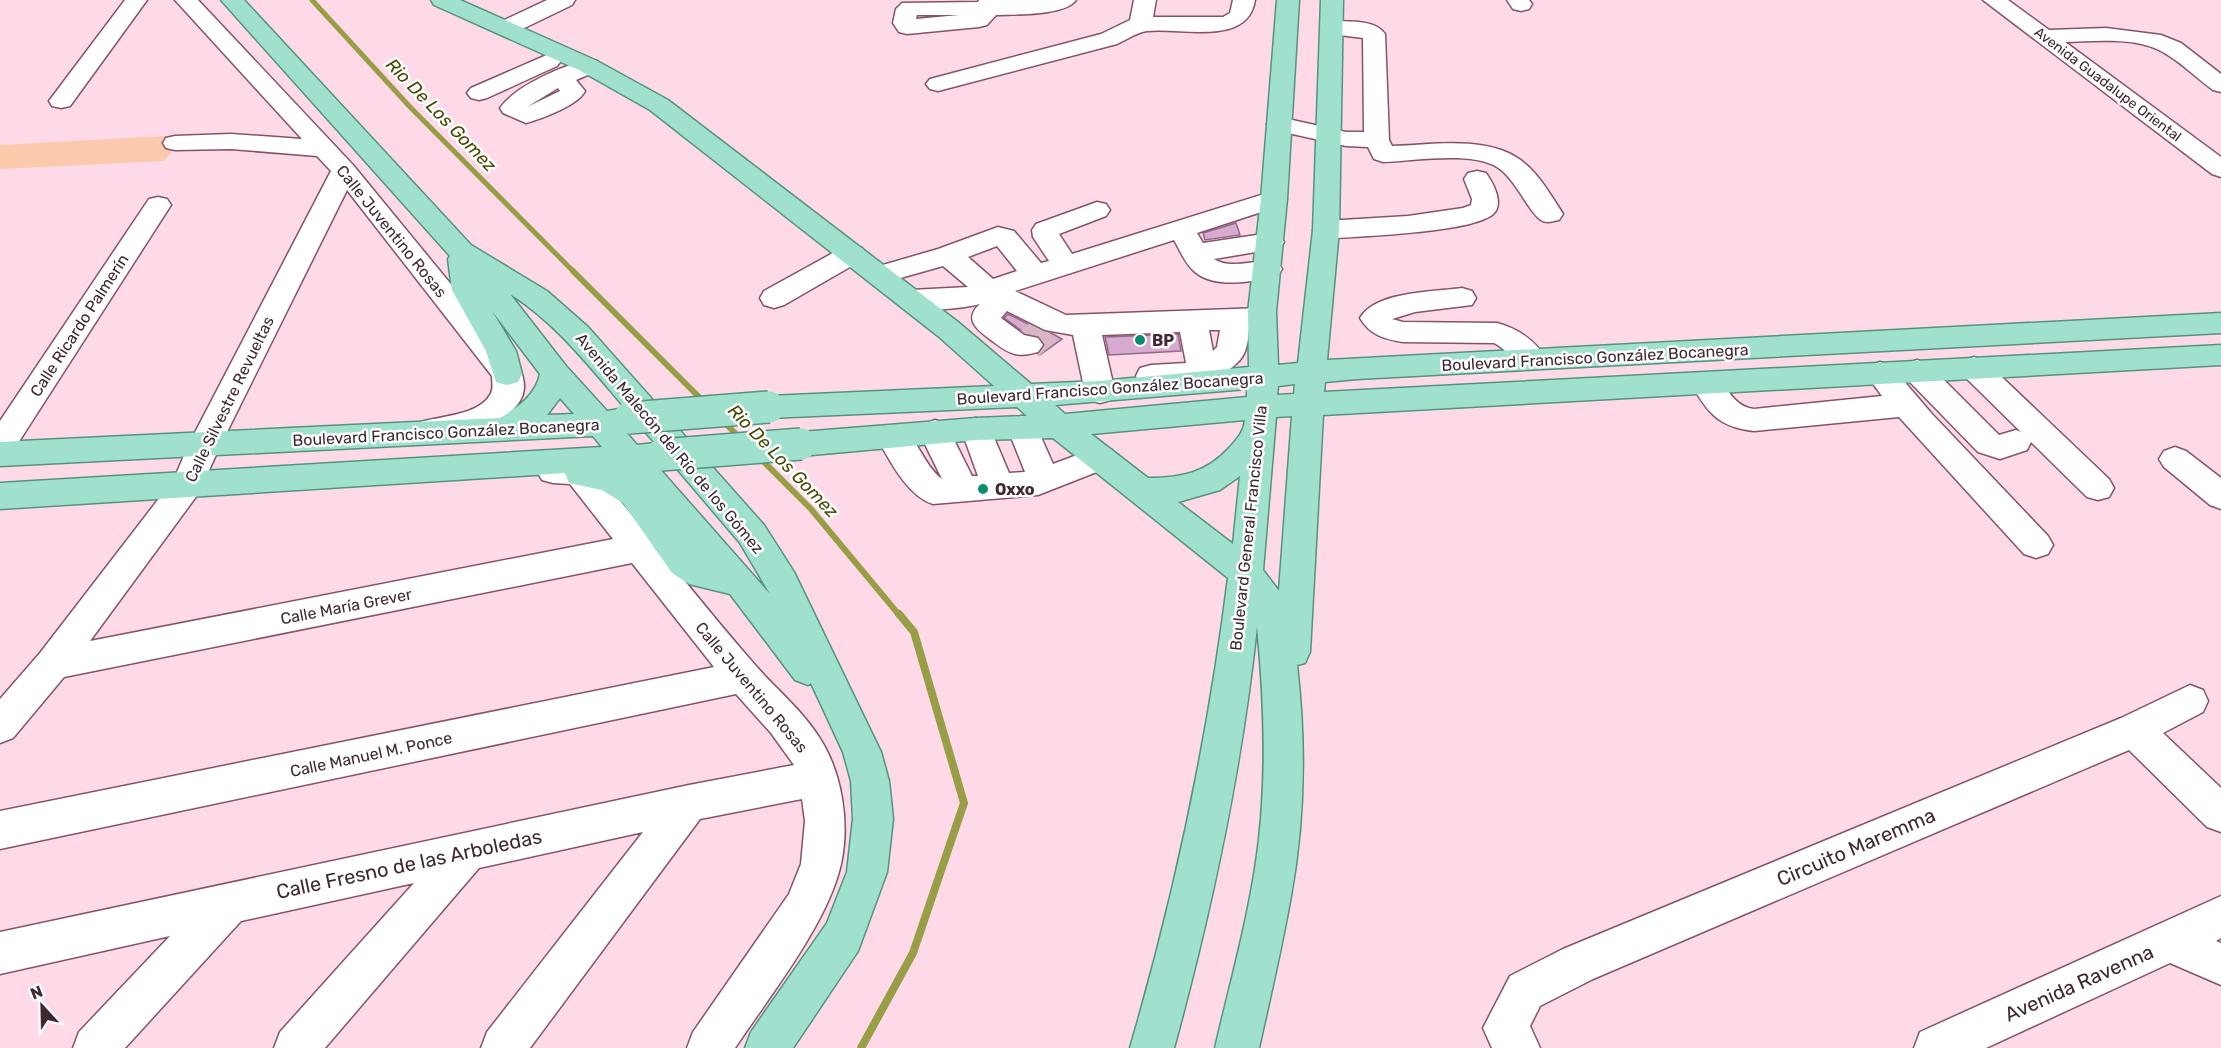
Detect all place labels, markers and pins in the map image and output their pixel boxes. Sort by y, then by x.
place label: BP [1152,331,1174,350]
marker: BP [1133,333,1147,347]
place label: Oxxo [995,480,1035,499]
marker: Oxxo [976,482,990,496]

